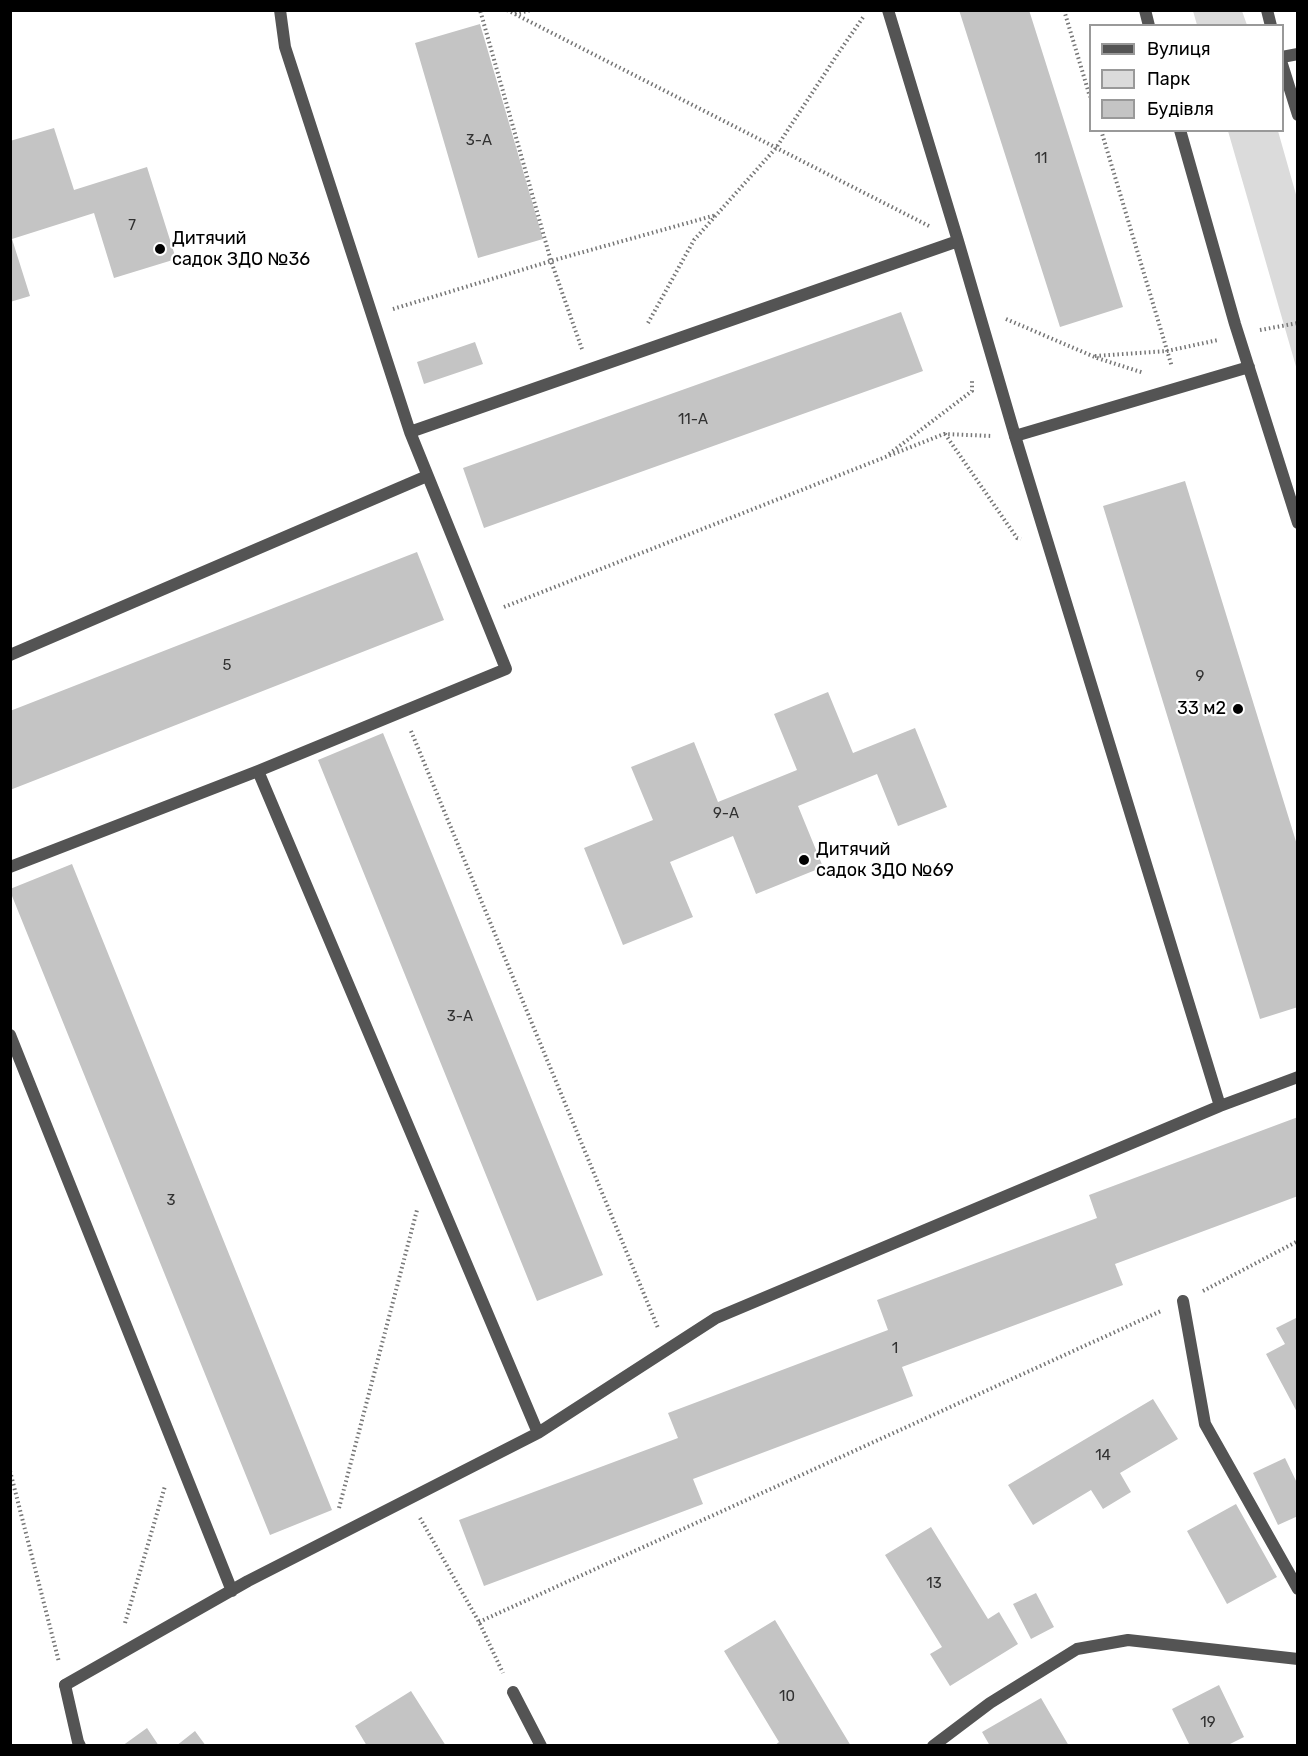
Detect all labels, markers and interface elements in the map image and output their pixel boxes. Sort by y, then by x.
legend [1089,24,1284,132]
text: Вулиця [1147,38,1211,60]
text: Парк [1147,68,1190,90]
text: Будівля [1147,98,1214,120]
house number: 3-А [466,132,492,150]
house number: 11 [1035,150,1047,168]
house number: 7 [128,217,136,235]
place label: Дитячий садок ЗДО №36 [172,228,310,270]
marker: Дитячий садок ЗДО №36 [153,242,167,256]
house number: 11-А [678,411,708,429]
house number: 5 [223,657,231,675]
house number: 9 [1196,668,1204,686]
place label: 33 м2 [1177,698,1226,720]
marker: 33 м2 [1231,702,1245,716]
house number: 9-А [713,805,739,823]
place label: Дитячий садок ЗДО №69 [816,839,954,882]
marker: Дитячий садок ЗДО №69 [797,853,811,867]
house number: 3-А [447,1008,473,1026]
house number: 3 [166,1192,176,1210]
house number: 1 [892,1340,898,1358]
house number: 14 [1095,1447,1111,1465]
house number: 13 [926,1575,942,1593]
house number: 10 [779,1688,795,1706]
house number: 19 [1200,1714,1216,1732]

